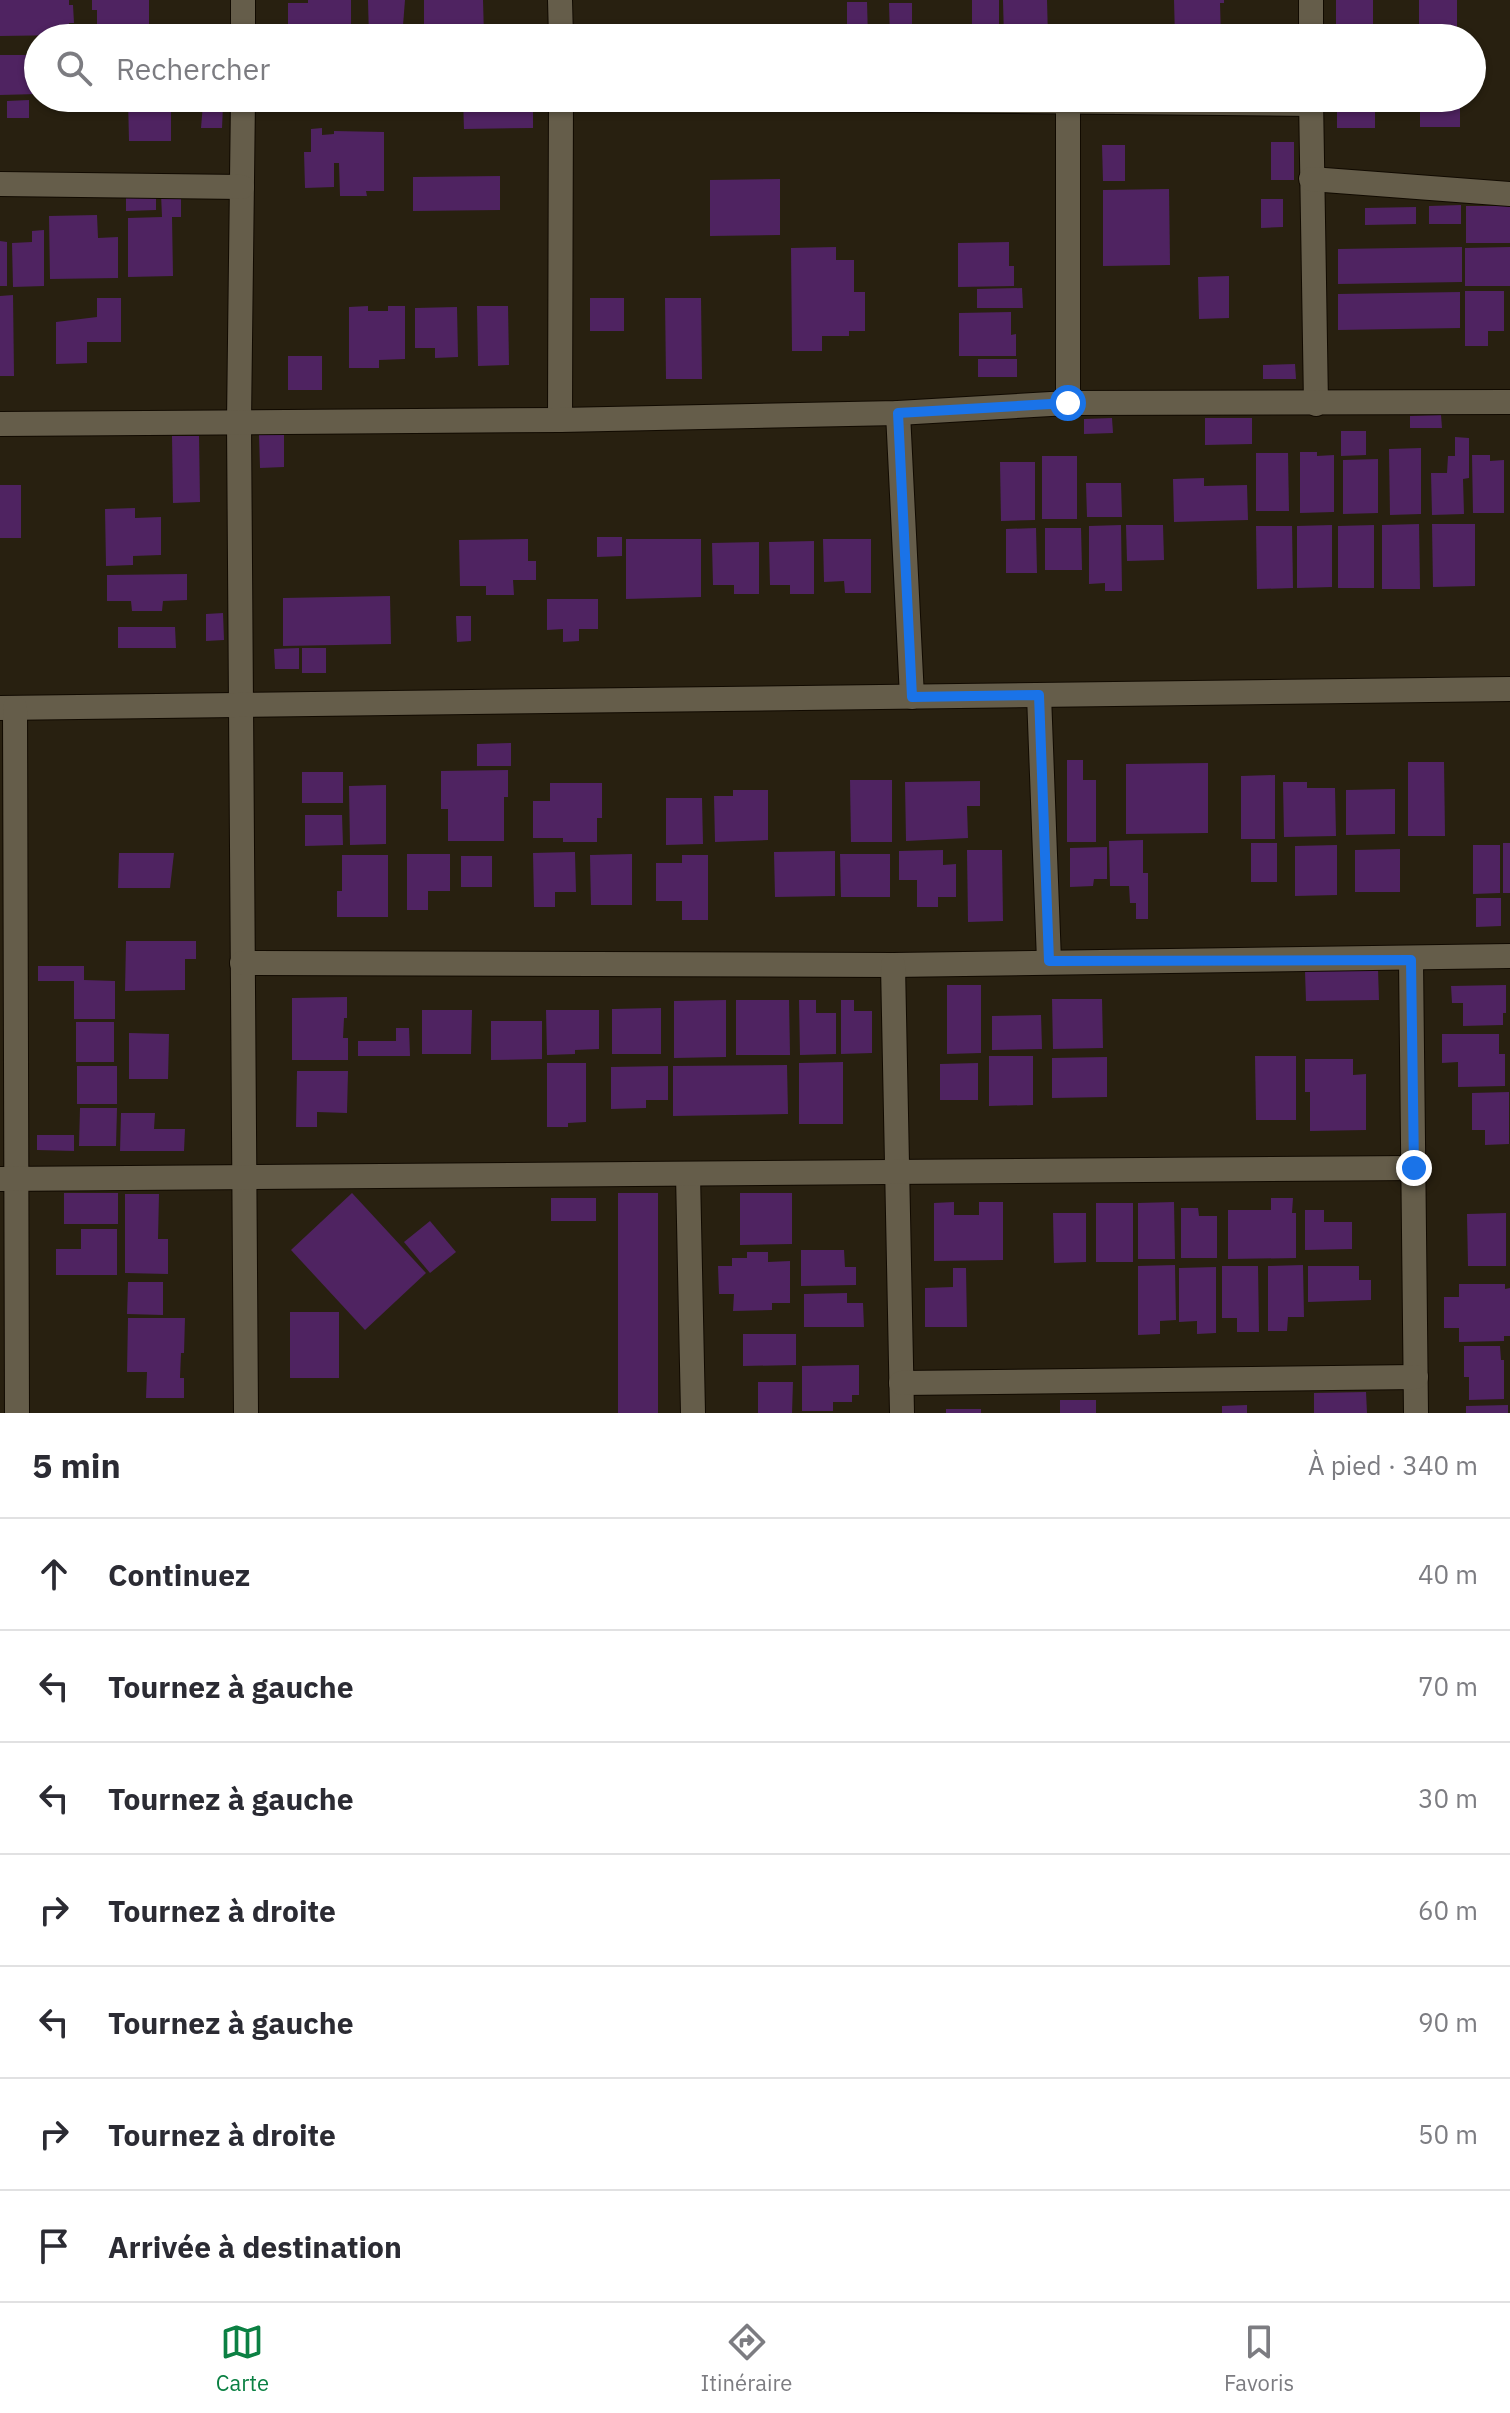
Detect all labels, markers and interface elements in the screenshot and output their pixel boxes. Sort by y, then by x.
search box [24,24,1486,112]
icon: search [52,46,96,90]
text: Rechercher [116,49,270,88]
route start [1050,385,1086,421]
route end [1396,1150,1432,1186]
text: 5 min [32,1443,121,1487]
text: À pied · 340 m [1308,1448,1478,1482]
icon: ahead [32,1552,76,1596]
text: Continuez [108,1555,250,1594]
text: 40 m [1418,1557,1478,1591]
icon: left [32,1664,76,1708]
text: Tournez à gauche [108,1667,354,1706]
text: 70 m [1418,1669,1478,1703]
icon: left [32,1776,76,1820]
text: Tournez à gauche [108,1779,354,1818]
text: 30 m [1418,1781,1478,1815]
icon: right [32,1888,76,1932]
text: Tournez à droite [108,1891,336,1930]
text: 60 m [1418,1893,1478,1927]
icon: left [32,2000,76,2044]
text: Tournez à gauche [108,2003,354,2042]
text: 90 m [1418,2005,1478,2039]
icon: right [32,2112,76,2156]
text: Tournez à droite [108,2115,336,2154]
text: 50 m [1418,2117,1478,2151]
icon: arrive [32,2224,76,2268]
text: Arrivée à destination [108,2227,402,2266]
tab: Carte [216,2320,269,2397]
tab: Itinéraire [701,2320,792,2397]
tab: Favoris [1224,2320,1294,2397]

